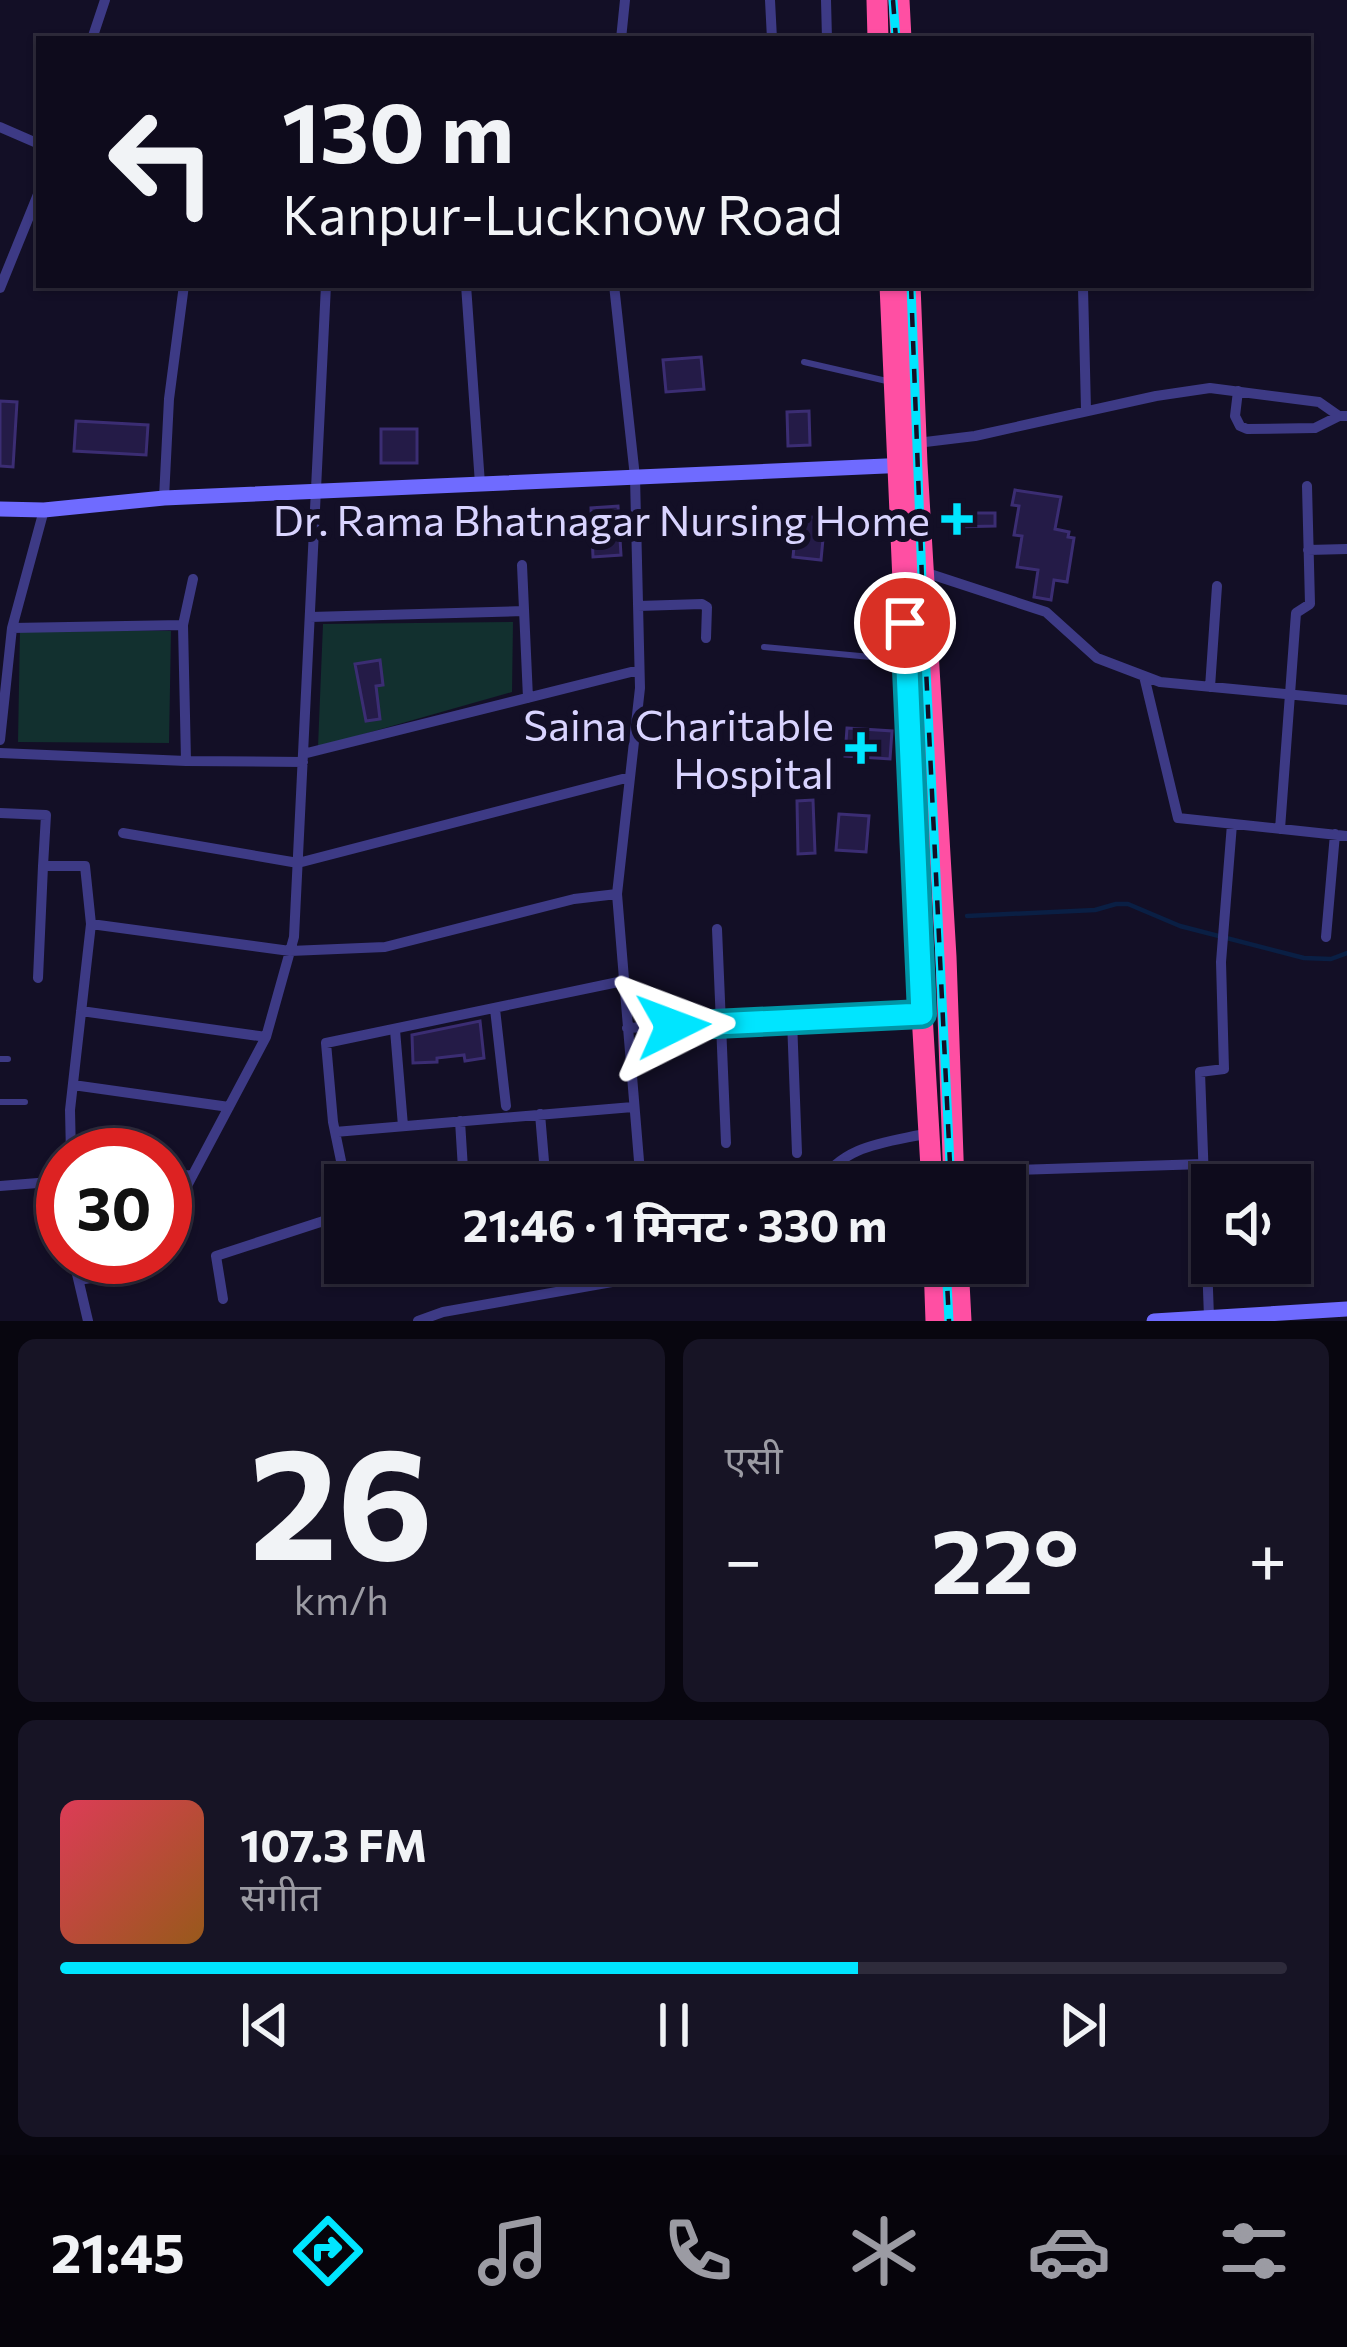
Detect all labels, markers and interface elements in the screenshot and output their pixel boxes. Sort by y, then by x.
text: 130 m [282,78,514,180]
icon: left [84,84,240,240]
text: Kanpur-Lucknow Road [282,180,843,246]
place label: Dr. Rama Bhatnagar Nursing Home [273,493,930,545]
marker: Dr. Rama Bhatnagar Nursing Home [941,503,973,535]
pin [854,572,956,674]
icon: arrive [872,590,938,656]
place label: Saina Charitable Hospital [523,698,834,798]
marker: Saina Charitable Hospital [845,732,877,764]
position arrow [610,963,736,1089]
speed limit sign: 30 [36,1128,192,1284]
map controls [1191,1164,1311,1284]
button: sound [1191,1164,1311,1284]
text: 21:46 · 1 मिनट · 330 m [463,1196,887,1251]
text: 26 [249,1401,433,1592]
text: एसी [725,1434,783,1482]
text: 22° [931,1502,1079,1613]
text: − [725,1517,762,1598]
text: + [1248,1517,1287,1598]
text: km/h [294,1575,389,1623]
text: 107.3 FM [240,1816,427,1871]
text: संगीत [240,1871,321,1919]
icon: previous [232,1992,298,2058]
icon: pause [641,1992,707,2058]
icon: next [1050,1992,1116,2058]
icon: directions [286,2209,370,2293]
icon: music [471,2209,555,2293]
icon: phone [656,2209,740,2293]
icon: climate [842,2209,926,2293]
icon: car [1027,2209,1111,2293]
icon: filters [1212,2209,1296,2293]
text: 21:45 [51,2218,185,2284]

